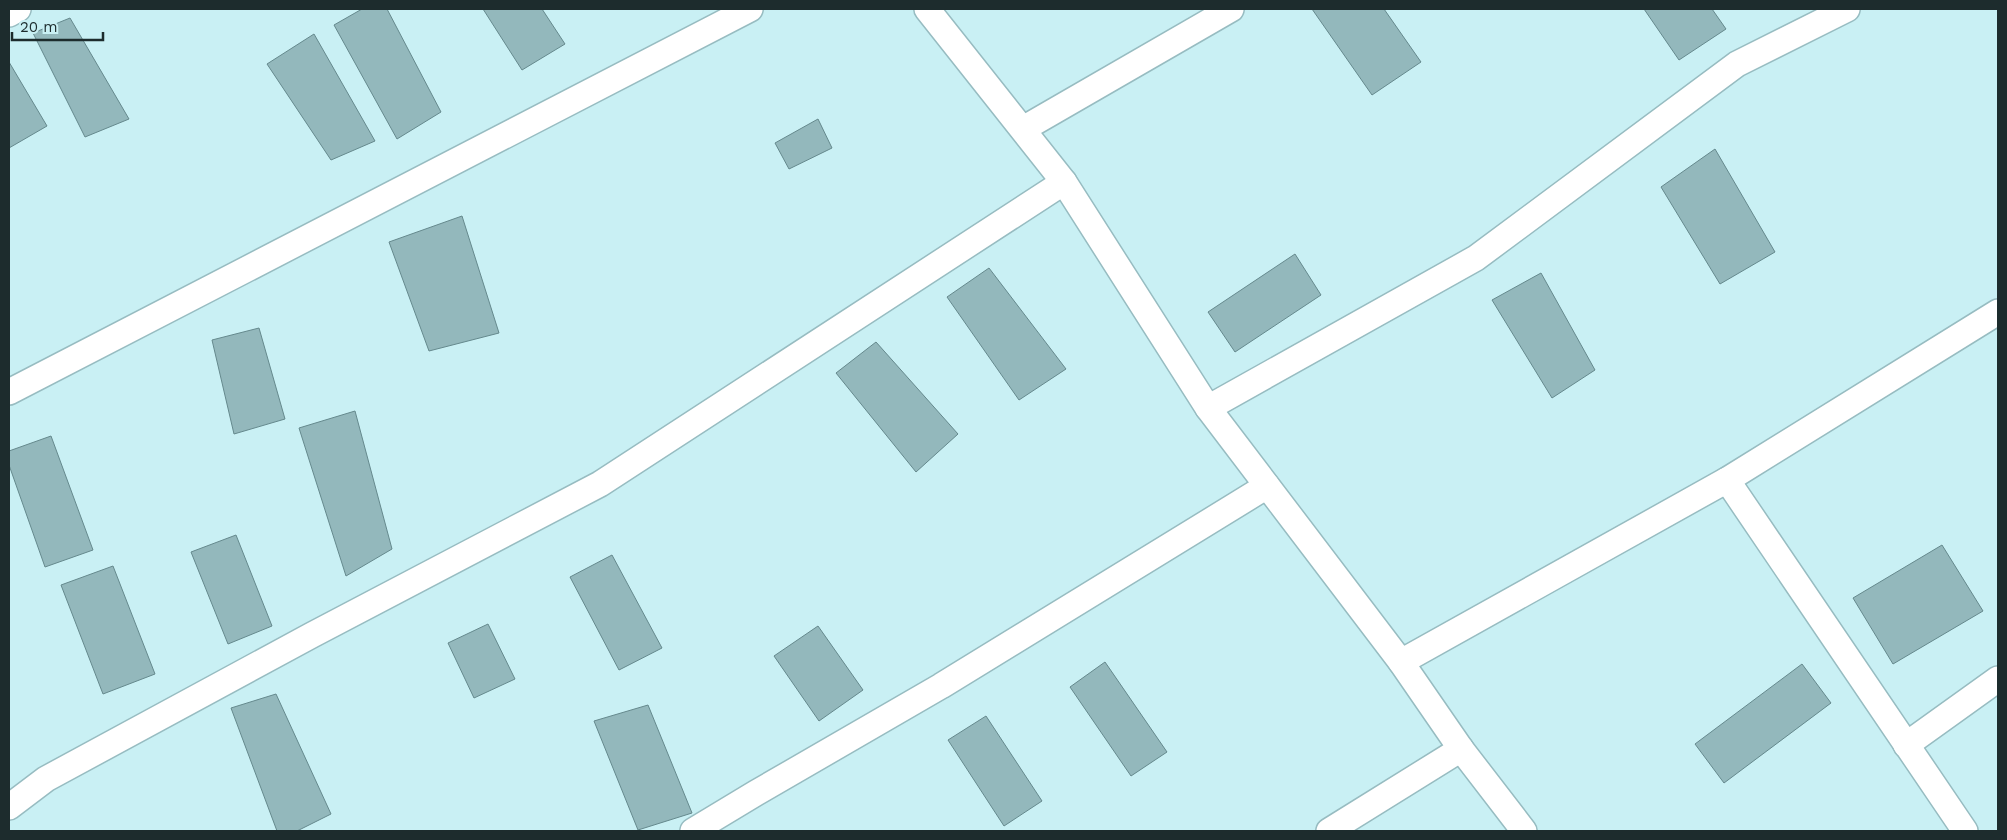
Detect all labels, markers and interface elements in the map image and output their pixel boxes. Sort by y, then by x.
scale bar [12,10,104,42]
text: 20 m [20,18,58,36]

